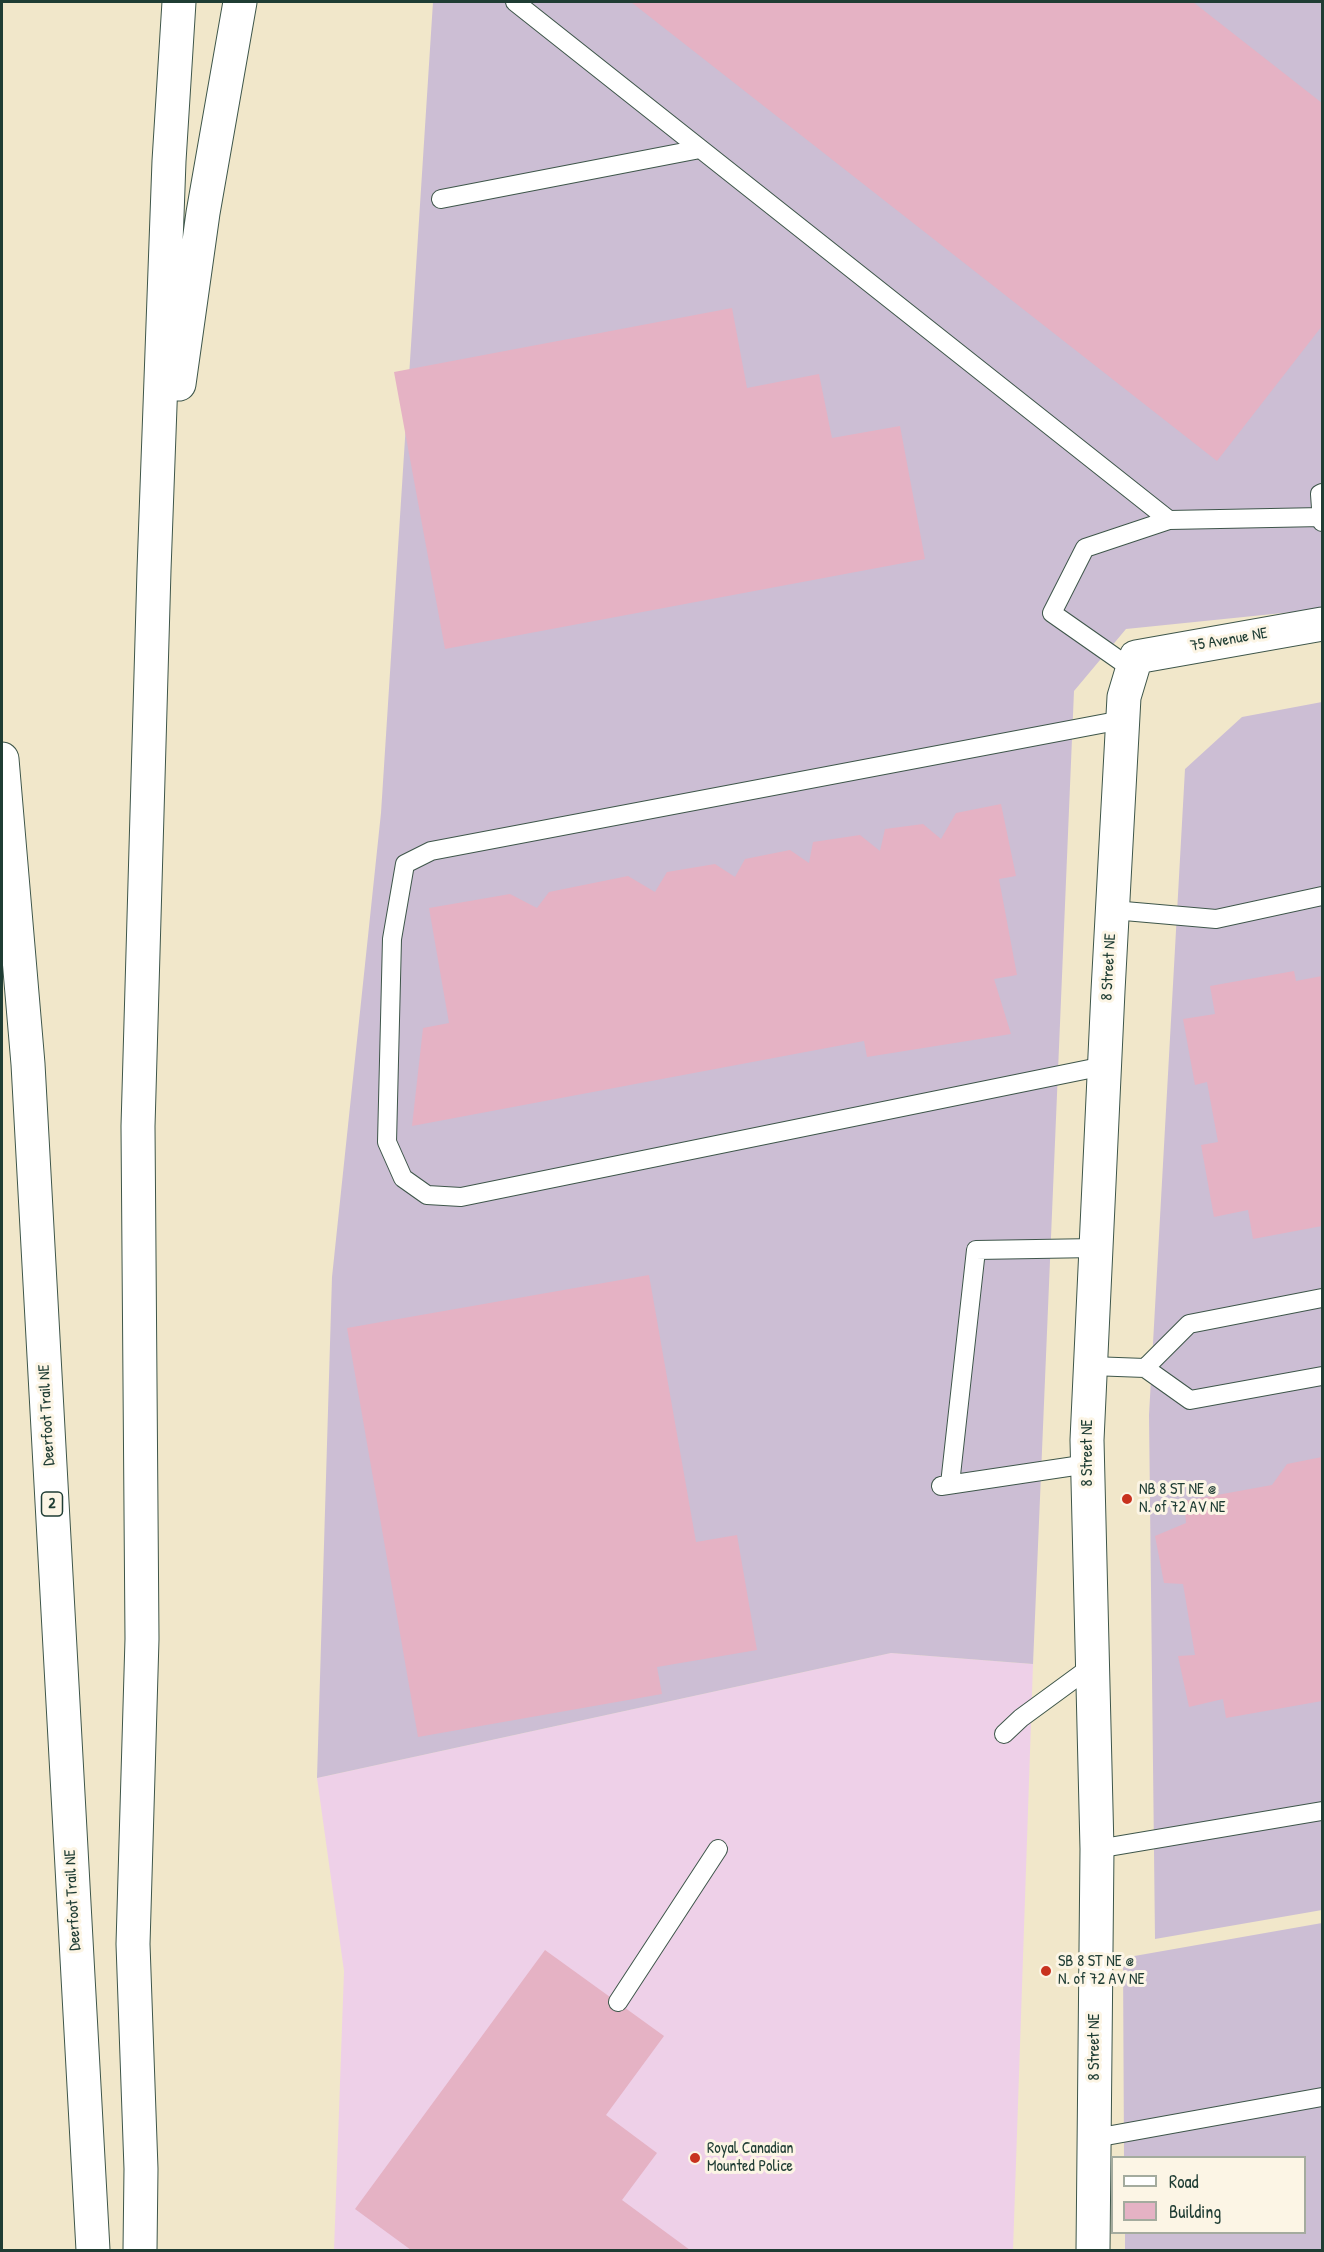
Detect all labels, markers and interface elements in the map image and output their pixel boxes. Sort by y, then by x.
street label: 75 Avenue NE [1189,624,1269,656]
street label: 8 Street NE [1098,933,1120,1001]
street label: Deerfoot Trail NE [35,1364,59,1466]
street label: 8 Street NE [1078,1419,1098,1487]
place label: NB 8 ST NE @ N. of 72 AV NE [1139,1480,1226,1518]
road number: 2 [42,1492,62,1516]
marker: NB 8 ST NE @ N. of 72 AV NE [1120,1492,1134,1506]
street label: Deerfoot Trail NE [61,1849,85,1951]
place label: SB 8 ST NE @ N. of 72 AV NE [1058,1952,1145,1990]
marker: SB 8 ST NE @ N. of 72 AV NE [1039,1964,1053,1978]
street label: 8 Street NE [1085,2013,1105,2081]
place label: Royal Canadian Mounted Police [707,2139,794,2177]
marker: Royal Canadian Mounted Police [688,2151,702,2165]
legend [1111,2156,1306,2234]
text: Road [1169,2169,1199,2194]
text: Building [1169,2199,1221,2224]

